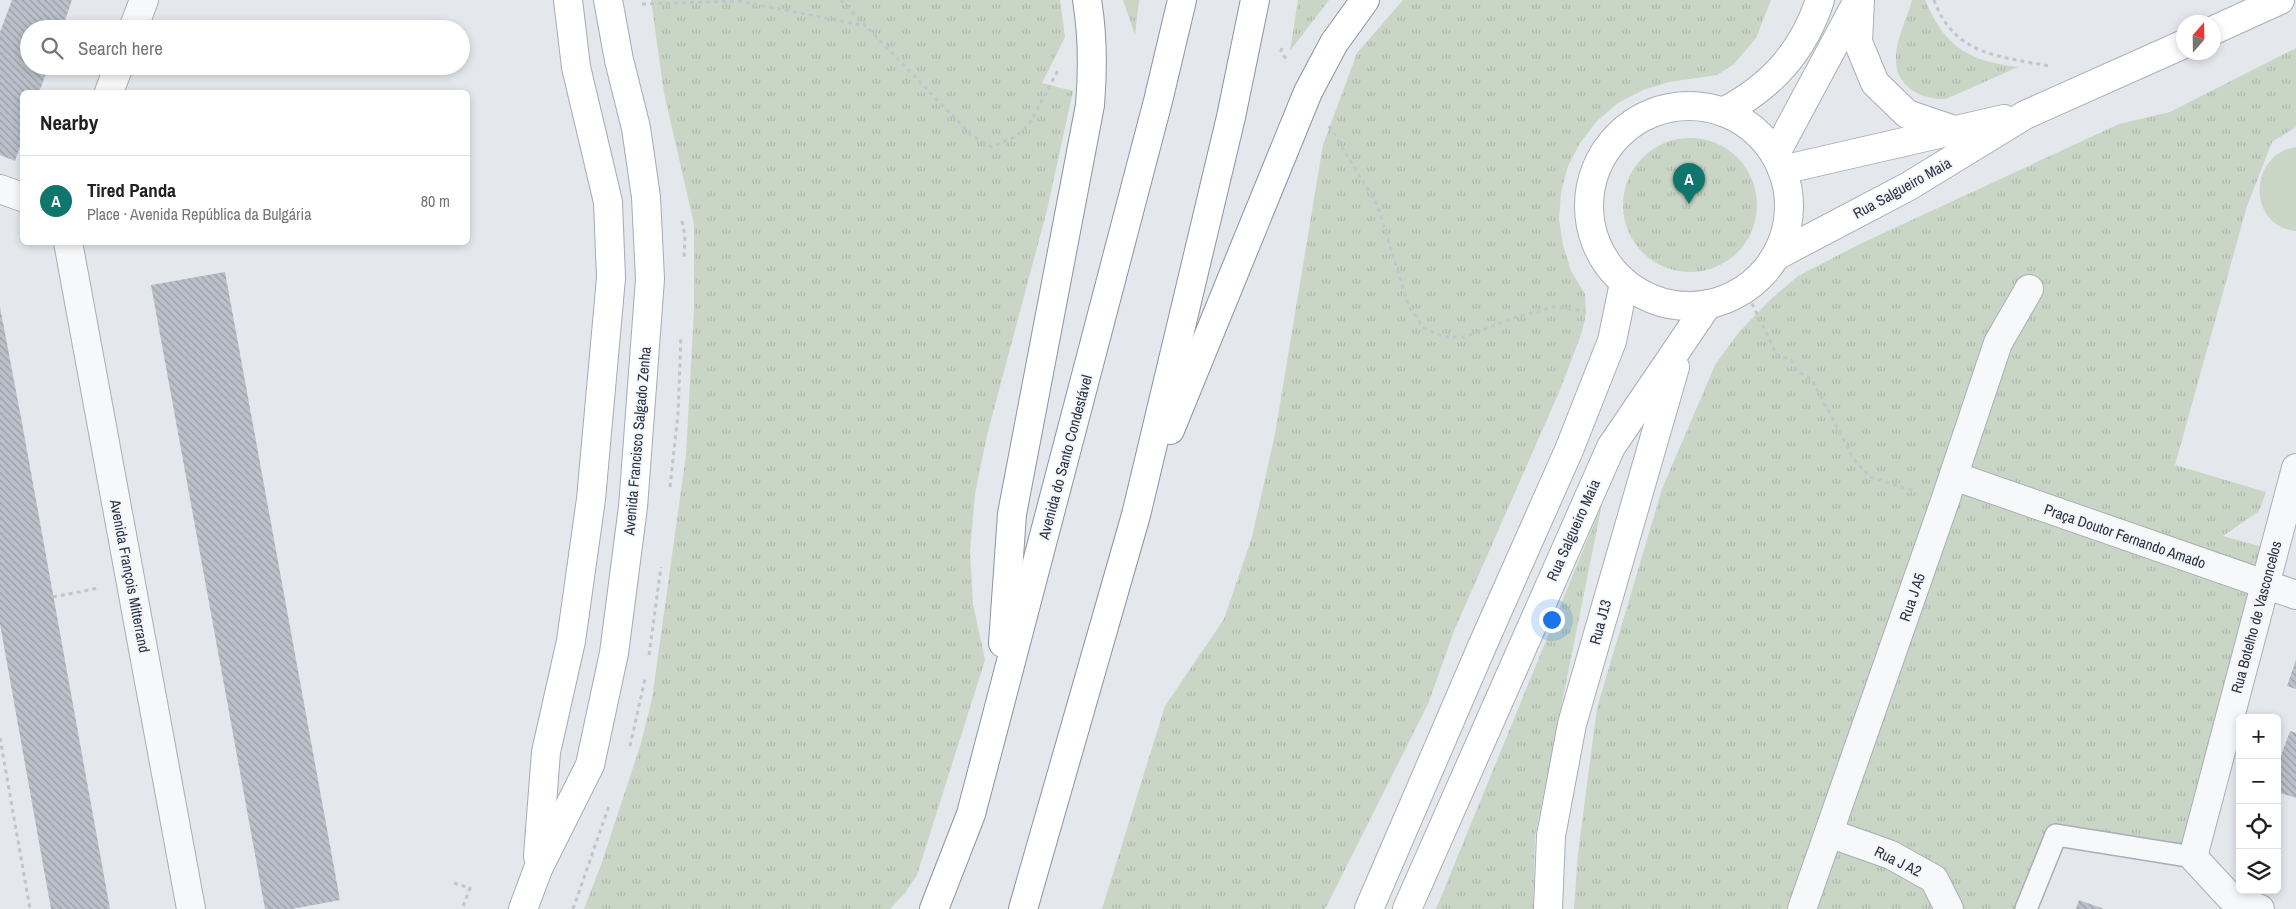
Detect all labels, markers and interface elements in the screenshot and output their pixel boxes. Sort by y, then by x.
north arrow [2176,15,2221,60]
search box [20,20,470,75]
icon: search [38,34,66,62]
text: Search here [78,35,163,61]
text: Nearby [40,108,98,137]
street label: Rua Salgueiro Maia [1849,152,1955,224]
pin: A [1673,163,1705,204]
text: Tired Panda [87,177,176,203]
text: A [51,190,61,212]
text: 80 m [421,190,450,212]
text: Place · Avenida República da Bulgária [87,203,311,225]
street label: Avenida Francisco Salgado Zenha [618,346,656,537]
street label: Avenida do Santo Condestável [1033,372,1097,542]
street label: Rua Salgueiro Maia [1541,476,1605,584]
street label: Avenida François Mitterrand [105,497,155,654]
street label: Praça Doutor Fernando Amado [2041,498,2209,574]
street label: Rua Botelho de Vasconcelos [2226,538,2286,696]
street label: Rua J A5 [1894,570,1930,624]
street label: Rua J13 [1584,597,1616,647]
your location [1539,607,1565,633]
map controls [2236,714,2281,894]
button: + [2236,714,2281,759]
button: − [2236,759,2281,804]
button: locate [2236,804,2281,849]
street label: Rua J A2 [1871,841,1925,881]
button: layers [2236,849,2281,894]

